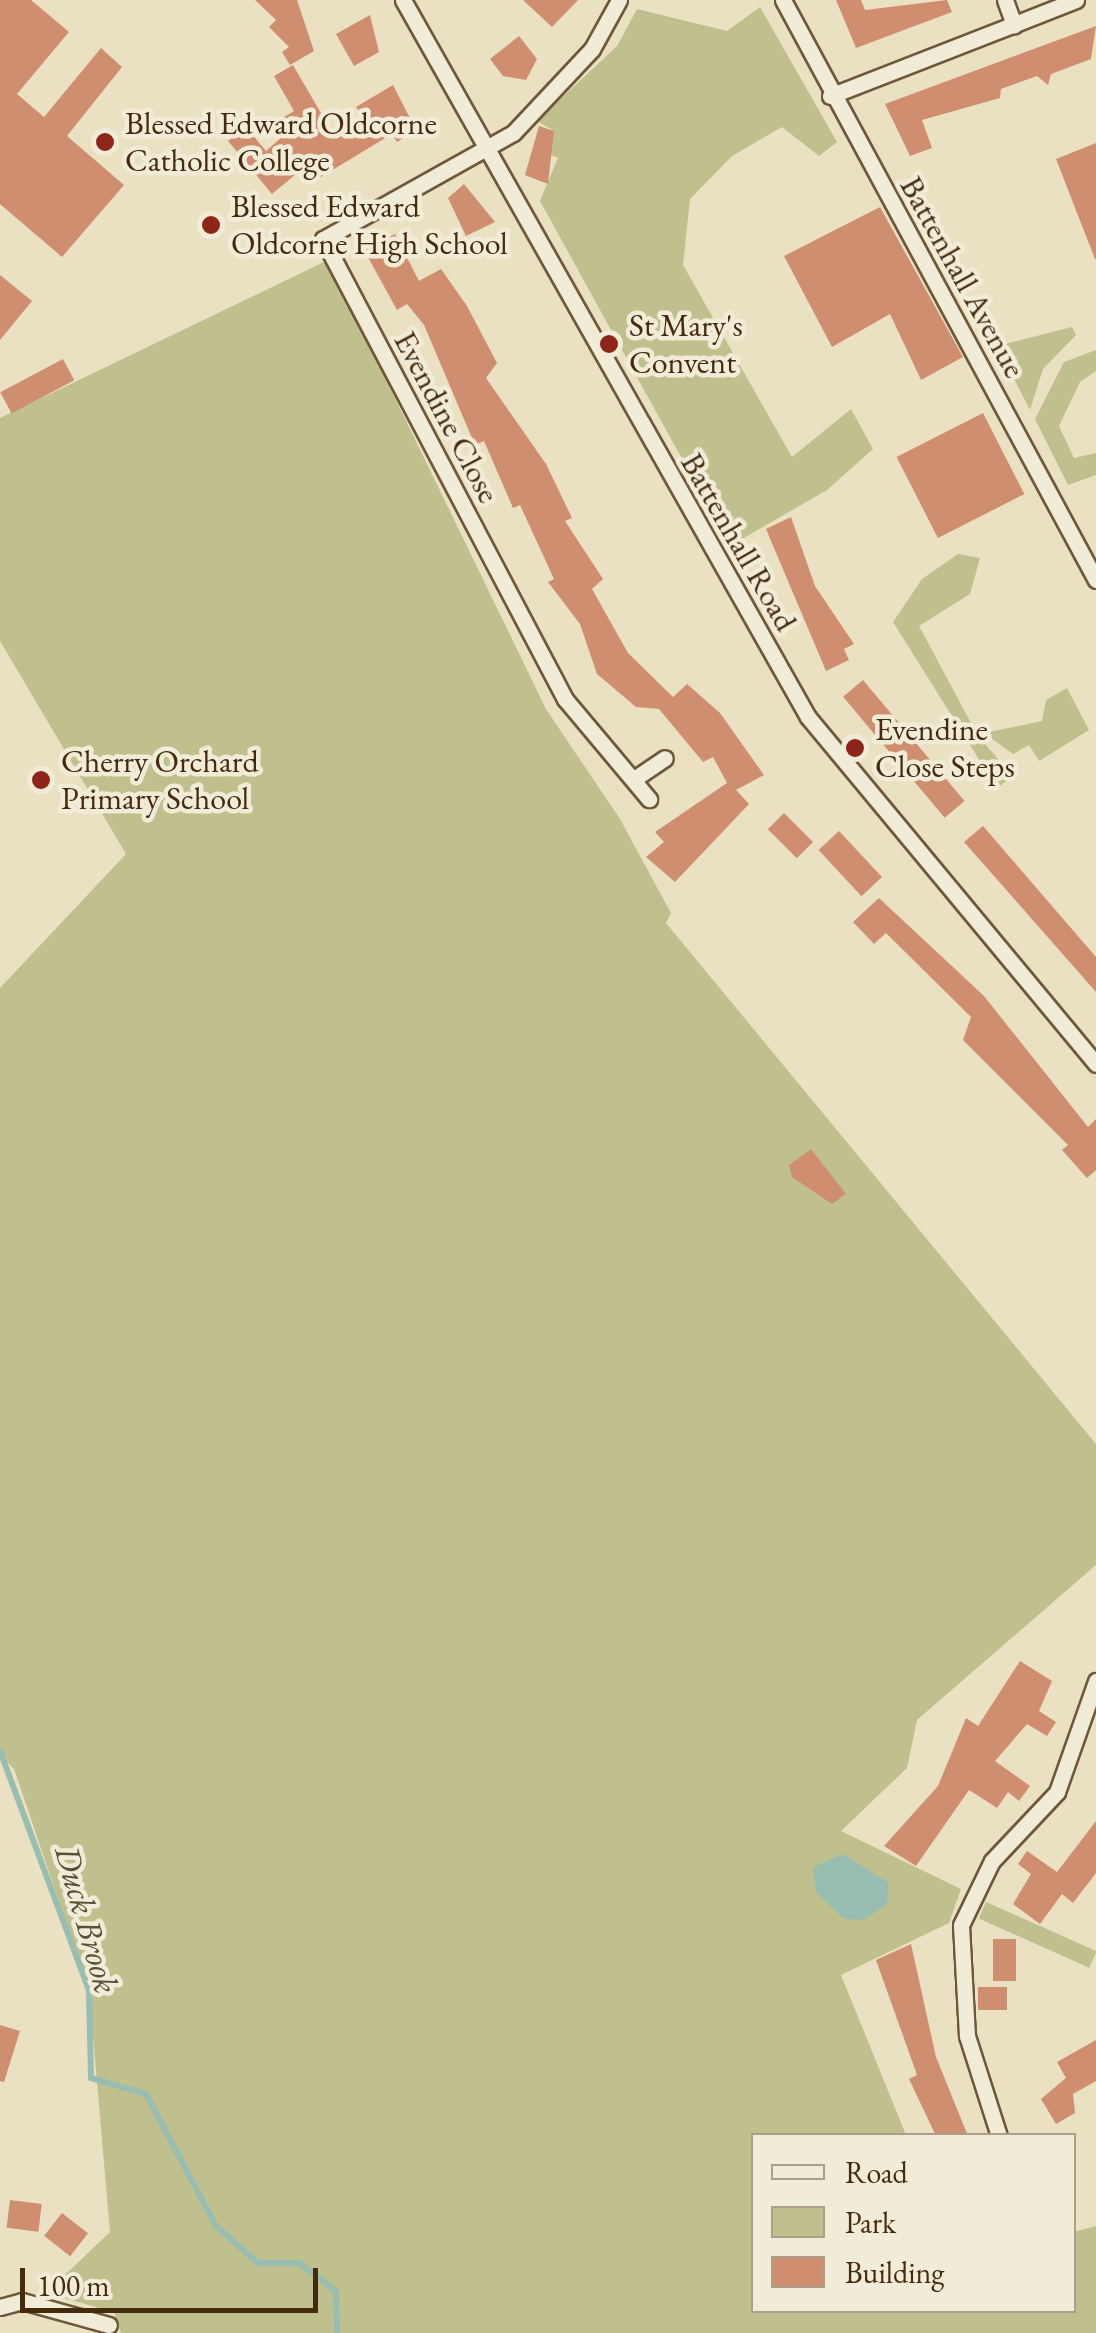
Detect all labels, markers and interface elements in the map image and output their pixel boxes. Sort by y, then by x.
place label: Blessed Edward Oldcorne Catholic College [125,105,437,180]
marker: Blessed Edward Oldcorne Catholic College [94,131,116,153]
street label: Battenhall Avenue [892,170,1034,384]
place label: Blessed Edward Oldcorne High School [231,188,508,263]
marker: Blessed Edward Oldcorne High School [200,214,222,236]
place label: St Mary's Convent [629,307,743,382]
street label: Evendine Close [386,325,508,509]
marker: St Mary's Convent [598,333,620,355]
street label: Battenhall Road [673,446,805,638]
place label: Evendine Close Steps [875,711,1015,786]
marker: Evendine Close Steps [844,737,866,759]
place label: Cherry Orchard Primary School [61,743,259,818]
marker: Cherry Orchard Primary School [30,769,52,791]
water label: Duck Brook [46,1840,128,1998]
legend [751,2133,1076,2313]
text: Road [845,2153,908,2192]
text: Park [845,2203,896,2242]
scale bar [25,2248,322,2310]
text: Building [845,2253,944,2292]
text: 100 m [37,2266,110,2305]

